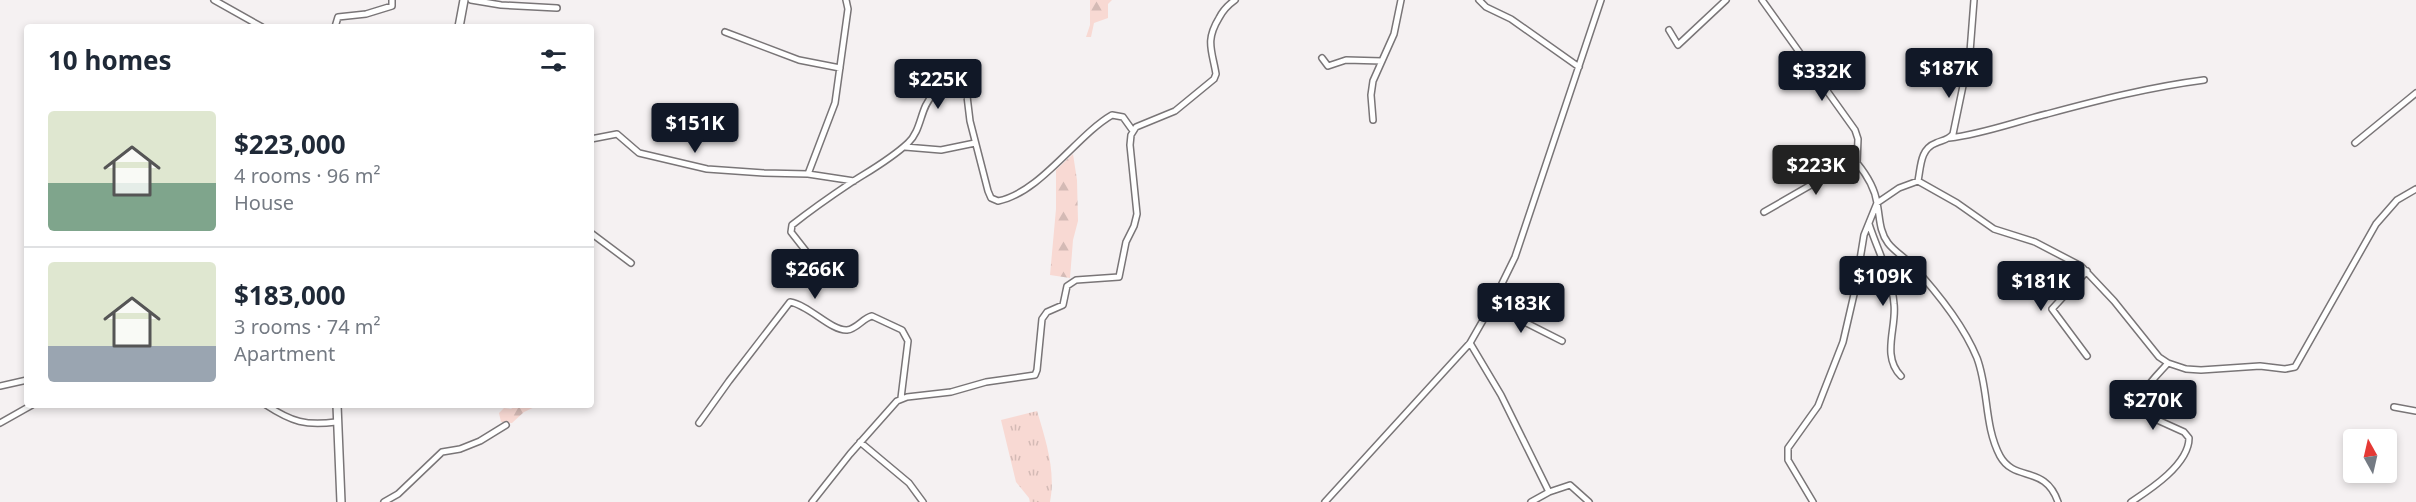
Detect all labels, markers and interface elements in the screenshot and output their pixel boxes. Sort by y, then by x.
text: 10 homes [48,42,172,78]
icon: filters [537,44,570,77]
pin: $187K [1907,48,1991,99]
pin: $332K [1780,51,1864,102]
text: $187K [1919,54,1979,81]
text: $332K [1792,57,1852,84]
pin: $225K [896,59,980,110]
text: $225K [908,65,968,92]
pin: $151K [653,103,737,154]
text: $151K [665,109,725,136]
text: $223,000 [234,126,346,162]
icon: home [96,135,168,207]
pin: $223K [1774,145,1858,196]
text: $223K [1786,151,1846,178]
text: 4 rooms · 96 m² [234,162,381,189]
text: House [234,189,294,216]
pin: $266K [773,249,857,300]
text: $266K [785,255,845,282]
pin: $109K [1841,256,1925,307]
pin: $181K [1999,261,2083,312]
text: $109K [1853,262,1913,289]
text: $181K [2011,267,2071,294]
text: $183,000 [234,277,346,313]
pin: $183K [1479,283,1563,334]
icon: home [96,286,168,358]
text: $183K [1491,289,1551,316]
text: 3 rooms · 74 m² [234,313,381,340]
text: Apartment [234,340,335,367]
pin: $270K [2111,380,2195,431]
text: $270K [2123,386,2183,413]
north arrow [2343,429,2397,483]
map controls [2343,429,2397,483]

